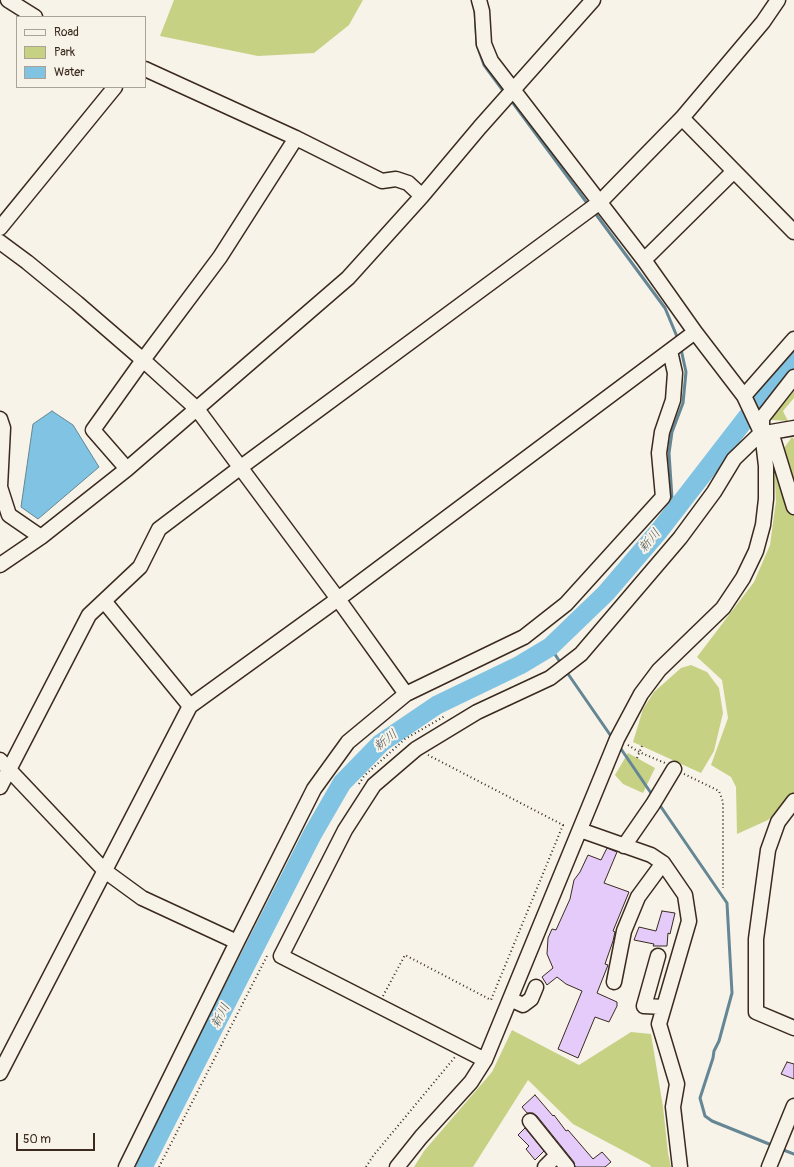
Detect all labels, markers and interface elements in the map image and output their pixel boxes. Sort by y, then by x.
legend [16,16,146,88]
text: Road [54,25,79,40]
text: Park [54,45,75,60]
text: Water [54,65,85,80]
water label: 新川 [636,526,664,556]
water label: 新川 [371,727,401,755]
water label: 新川 [208,1001,234,1031]
scale bar [18,1125,97,1151]
text: 50 m [23,1132,51,1147]

